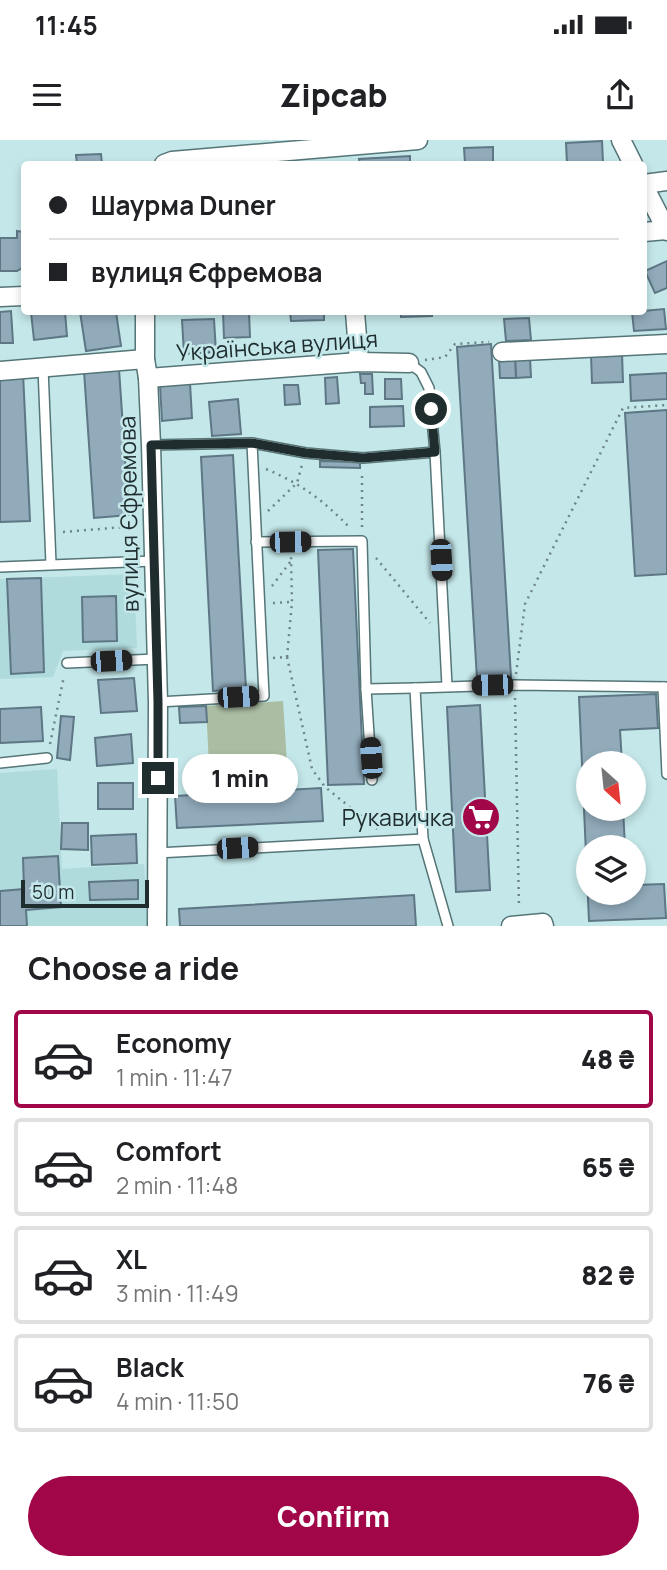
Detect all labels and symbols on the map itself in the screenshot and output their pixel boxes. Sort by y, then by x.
street label: Українська вулиця [175,322,379,368]
route start [415,393,447,425]
street label: вулиця Єфремова [110,416,146,612]
car [269,531,312,553]
car [430,538,453,582]
car [90,649,133,673]
car [471,674,514,696]
car [217,685,260,709]
car [360,736,383,780]
north arrow [576,751,646,821]
callout: 1 min [182,754,298,802]
route end [142,762,174,794]
supermarket icon: Рукавичка [460,796,502,838]
place label: Рукавичка [342,801,454,833]
car [216,836,259,860]
scale bar [21,877,149,909]

